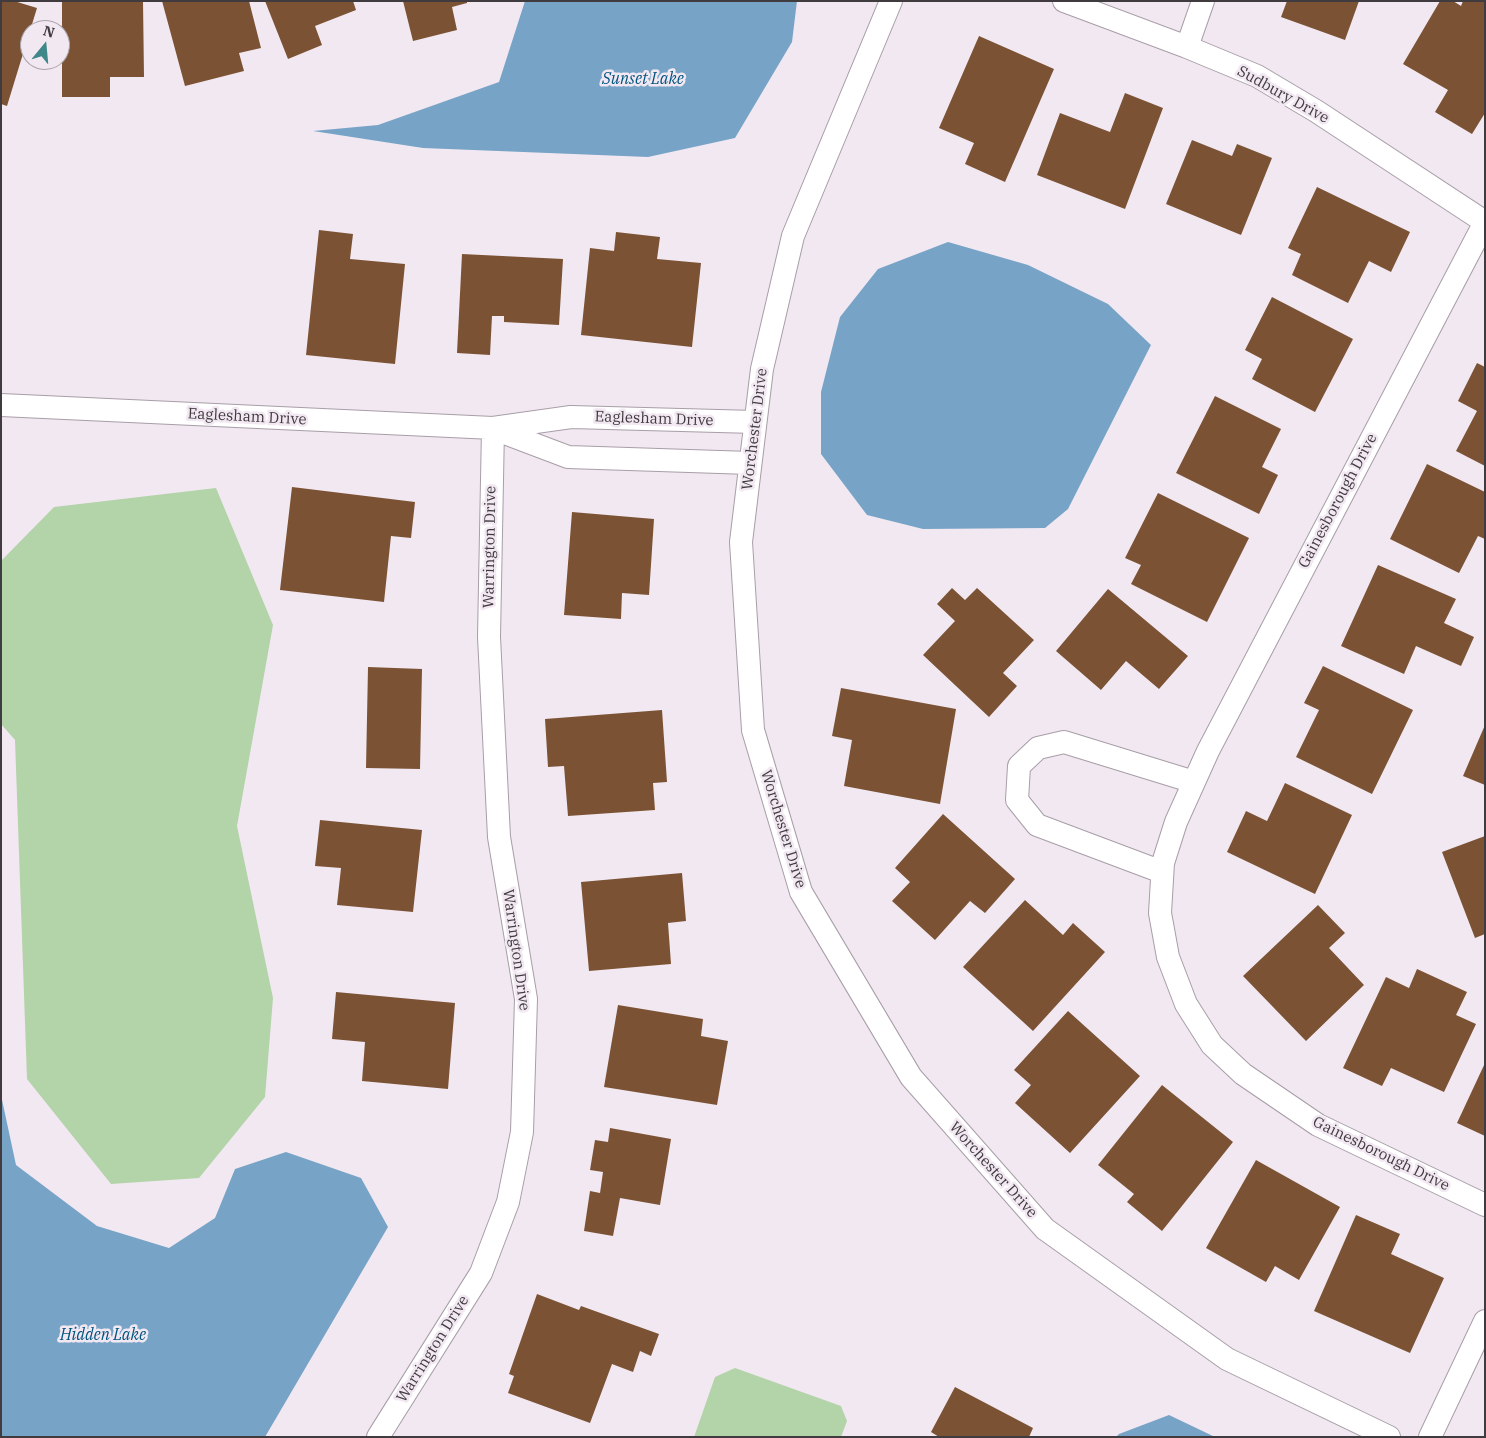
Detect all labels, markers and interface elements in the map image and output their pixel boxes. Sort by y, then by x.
north arrow [20,20,70,70]
text: N [41,21,57,42]
street label: Sudbury Drive [1234,62,1332,128]
water label: Sunset Lake [602,69,684,89]
street label: Worchester Drive [739,367,771,491]
street label: Eaglesham Drive [187,405,307,429]
street label: Eaglesham Drive [594,408,714,430]
street label: Gainesborough Drive [1295,431,1381,571]
street label: Warrington Drive [480,486,500,608]
street label: Worchester Drive [756,768,810,890]
street label: Warrington Drive [499,888,533,1012]
street label: Gainesborough Drive [1310,1113,1452,1195]
street label: Worchester Drive [945,1118,1041,1222]
street label: Warrington Drive [393,1292,473,1406]
water label: Hidden Lake [60,1325,146,1345]

